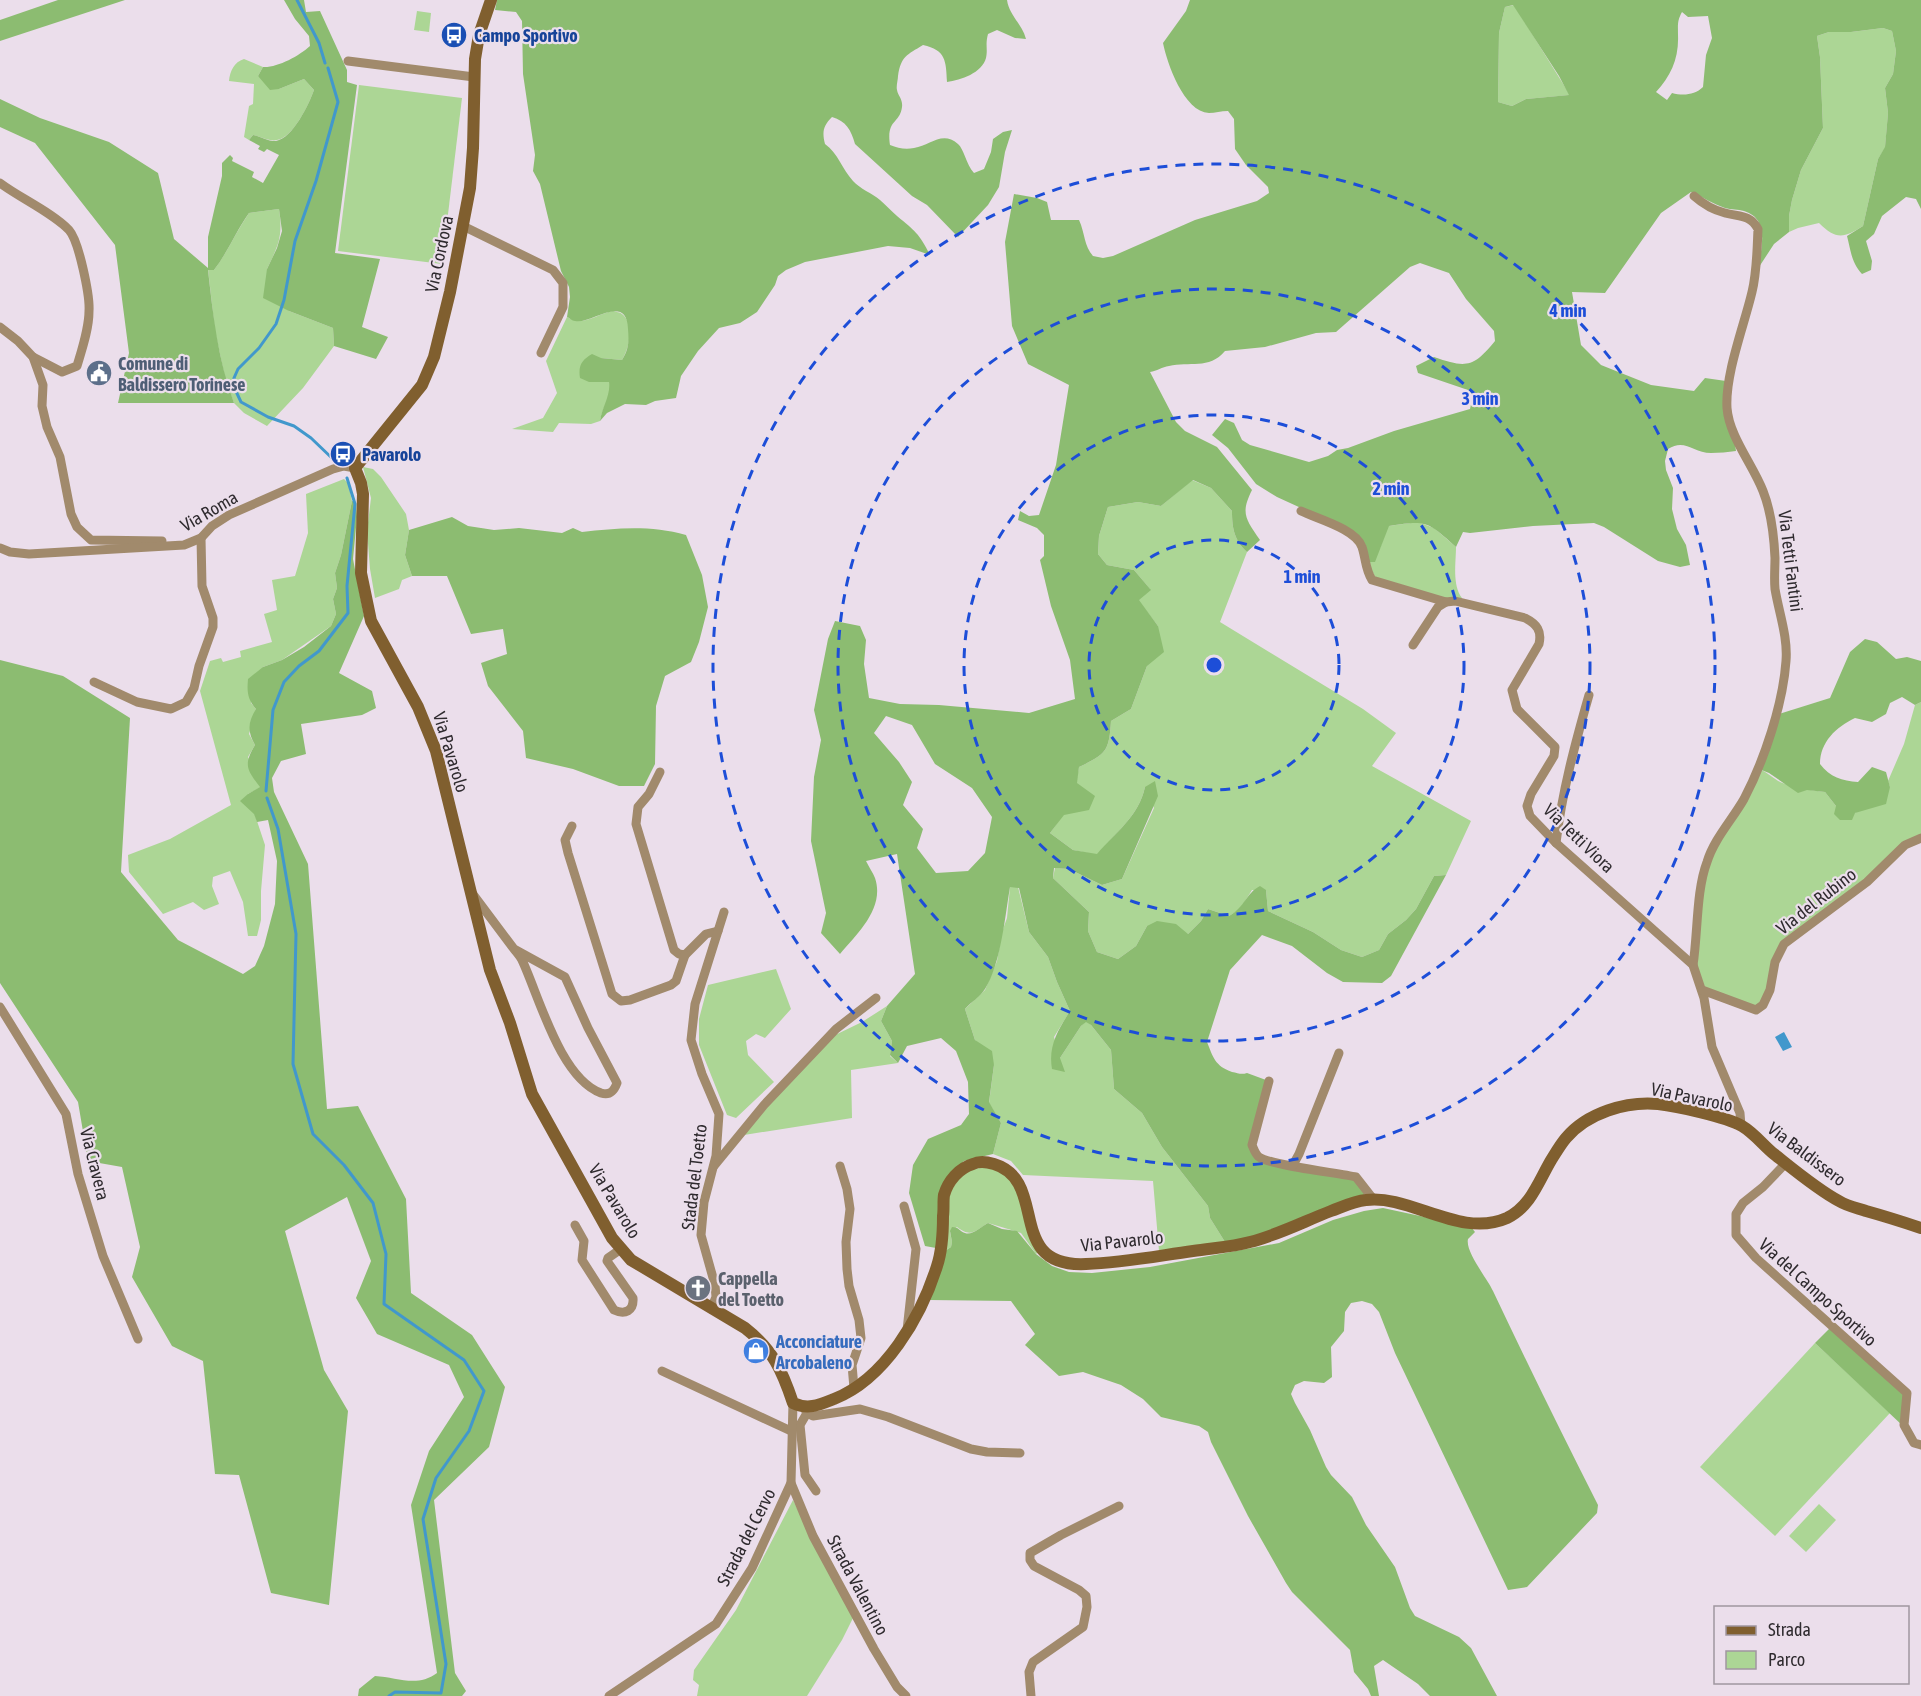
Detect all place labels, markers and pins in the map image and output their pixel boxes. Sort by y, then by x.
bus stop icon: Campo Sportivo [439,20,469,50]
place label: Campo Sportivo [474,25,578,46]
place label: Comune di Baldissero Torinese [118,353,245,395]
public building icon: Comune di Baldissero Torinese [84,358,114,388]
bus stop icon: Pavarolo [328,439,358,469]
place label: Pavarolo [362,444,421,465]
centre of rings [1204,655,1224,675]
place label: Cappella del Toetto [718,1268,784,1310]
church icon: Cappella del Toetto [683,1273,713,1303]
place label: Acconciature Arcobaleno [775,1331,862,1373]
shop icon: Acconciature Arcobaleno [741,1336,771,1366]

